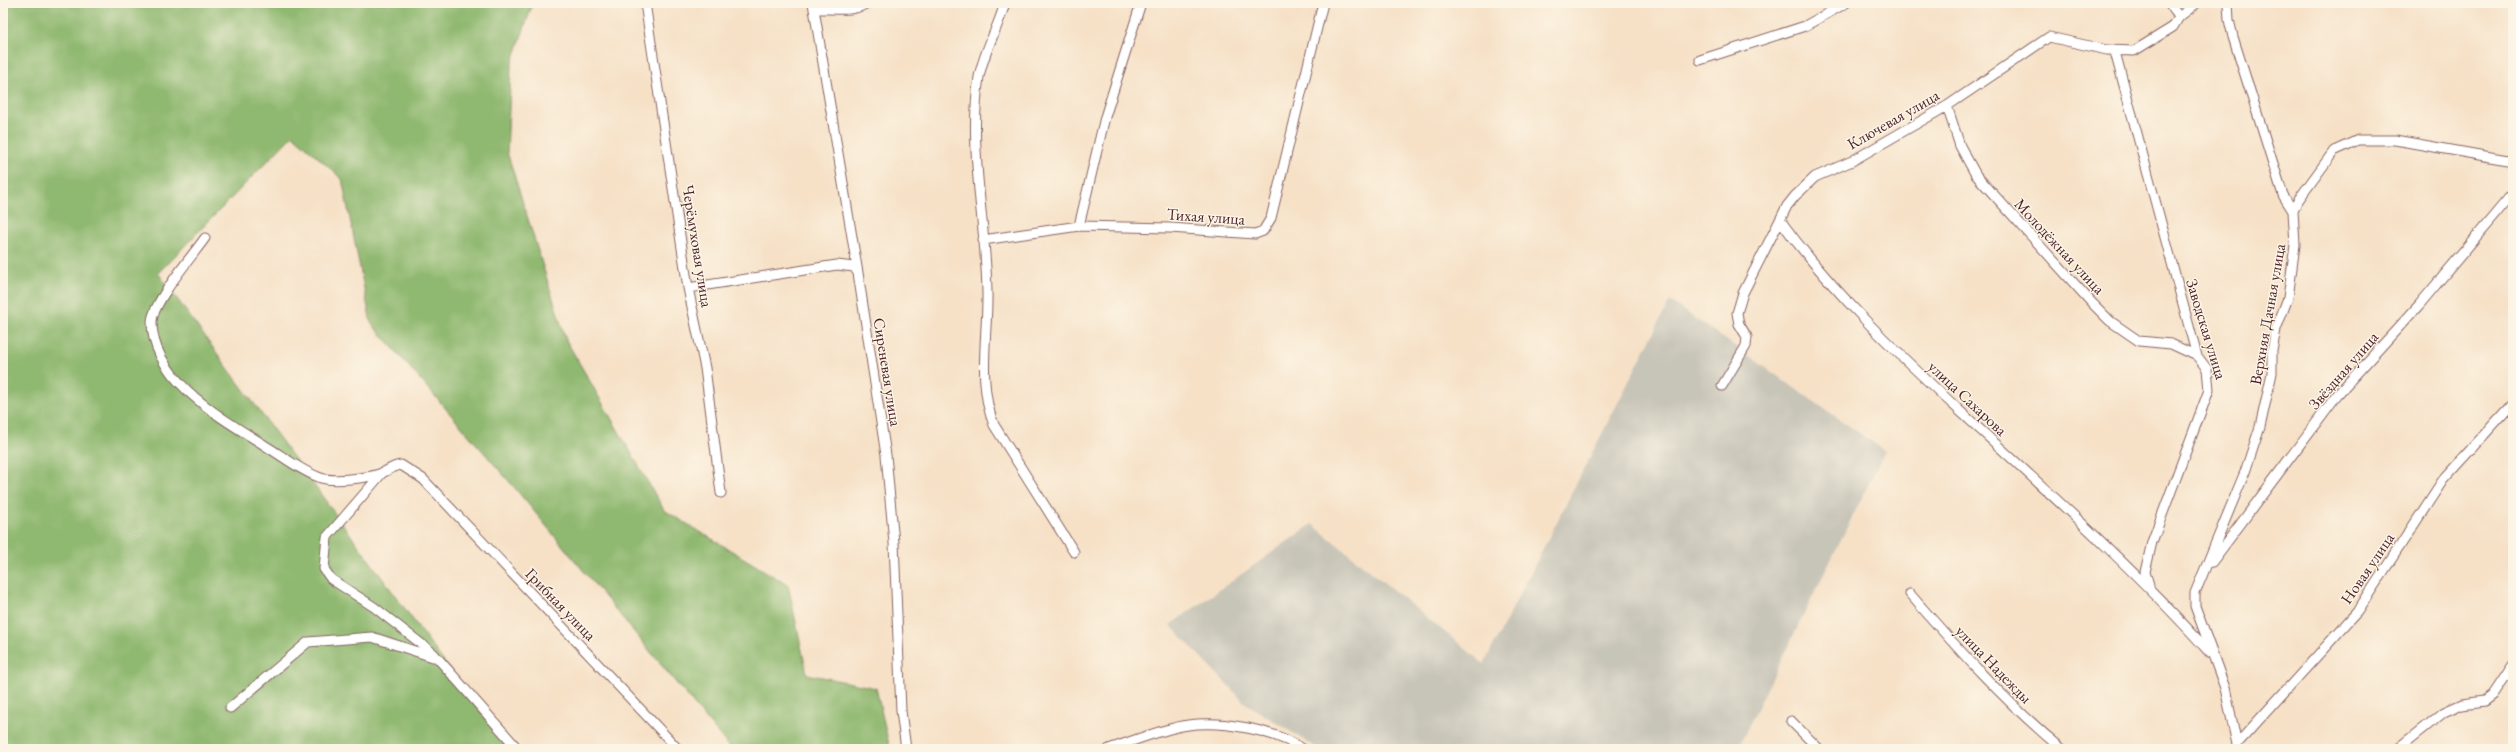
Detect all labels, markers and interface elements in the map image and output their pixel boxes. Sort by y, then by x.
street label: Ключевая улица [1843,84,1944,154]
street label: Черёмуховая улица [677,183,718,310]
street label: Молодёжная улица [2010,194,2110,299]
street label: Тихая улица [1166,203,1246,230]
street label: Верхняя Дачная улица [2245,241,2290,386]
street label: Заводская улица [2181,276,2232,382]
street label: Сиреневая улица [869,316,907,429]
street label: Звёздная улица [2304,326,2383,414]
street label: улица Сахарова [1924,356,2012,441]
street label: Новая улица [2336,528,2399,608]
street label: Грибная улица [521,563,601,646]
street label: улица Надежды [1951,621,2037,708]

